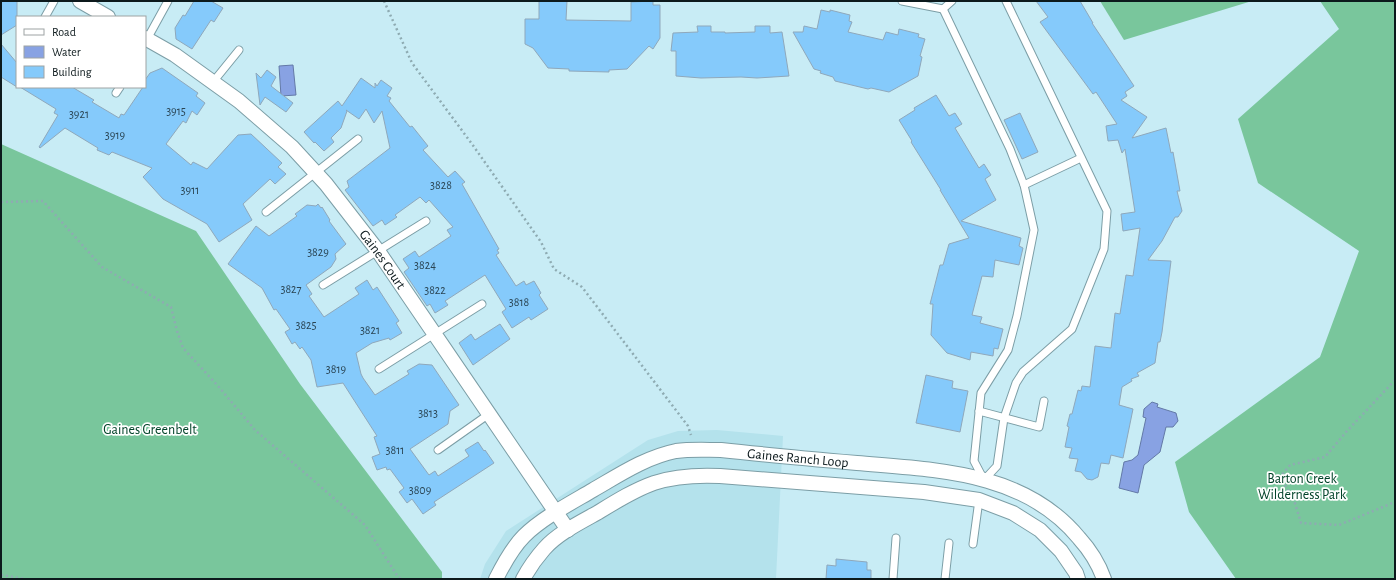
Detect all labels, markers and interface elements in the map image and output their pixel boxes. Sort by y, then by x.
legend [16,16,146,88]
text: Road [52,26,76,38]
text: Water [52,46,81,58]
text: Building [52,66,92,78]
house number: 3915 [166,105,186,117]
house number: 3921 [69,108,89,120]
house number: 3919 [105,129,126,141]
house number: 3828 [430,179,452,191]
house number: 3911 [181,184,199,196]
street label: Gaines Court [356,227,408,292]
house number: 3829 [307,246,329,258]
house number: 3824 [414,259,436,271]
house number: 3827 [280,283,302,295]
house number: 3822 [424,284,446,296]
house number: 3818 [509,296,530,308]
house number: 3825 [295,319,317,331]
house number: 3821 [360,324,380,336]
house number: 3819 [326,363,347,375]
house number: 3813 [418,407,438,419]
park label: Gaines Greenbelt [103,423,197,437]
house number: 3811 [386,444,404,456]
street label: Gaines Ranch Loop [746,447,849,470]
park label: Barton Creek Wilderness Park [1258,472,1347,502]
house number: 3809 [409,484,432,496]

